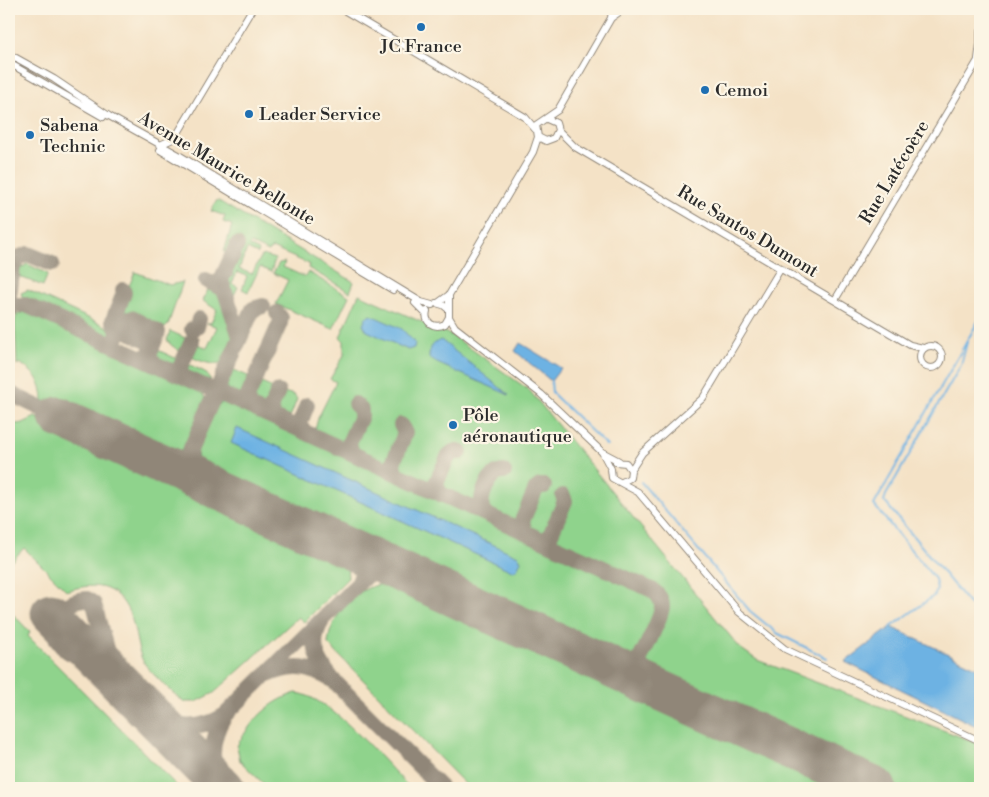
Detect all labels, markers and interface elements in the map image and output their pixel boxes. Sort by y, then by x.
marker: JC France [415,21,427,33]
place label: JC France [379,35,462,58]
place label: Cemoi [715,79,768,102]
marker: Cemoi [699,84,711,96]
place label: Leader Service [259,103,381,126]
street label: Avenue Maurice Bellonte [133,106,320,231]
marker: Leader Service [243,108,255,120]
place label: Sabena Technic [40,114,106,158]
street label: Rue Latécoère [854,116,934,228]
marker: Sabena Technic [24,129,36,141]
street label: Rue Santos Dumont [673,180,823,283]
place label: Pôle aéronautique [463,404,572,448]
marker: Pôle aéronautique [447,419,459,431]

